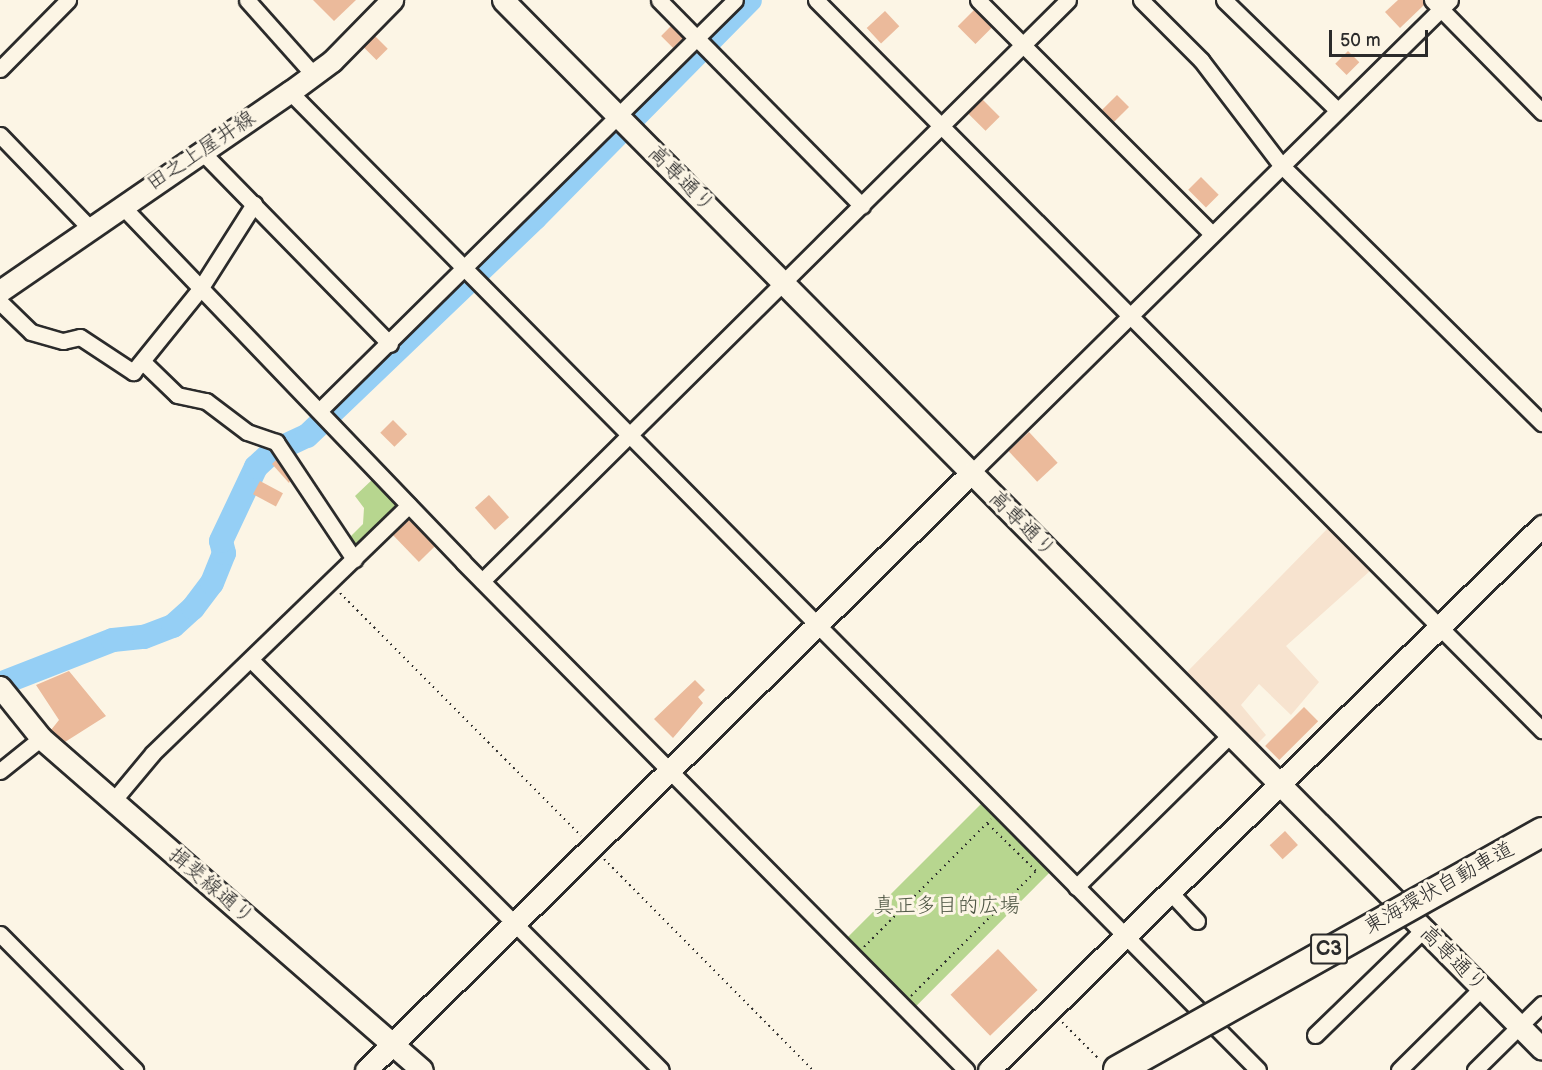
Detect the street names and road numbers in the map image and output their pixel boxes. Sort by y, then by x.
street label: 田之上屋井線 [142,105,260,197]
street label: 高専通り [642,140,720,218]
street label: 高専通り [983,485,1061,563]
street label: 東海環状自動車道 [1359,836,1519,940]
street label: 揖斐線通り [163,842,259,930]
street label: 高専通り [1414,920,1492,998]
road number: C3 [1310,932,1348,966]

